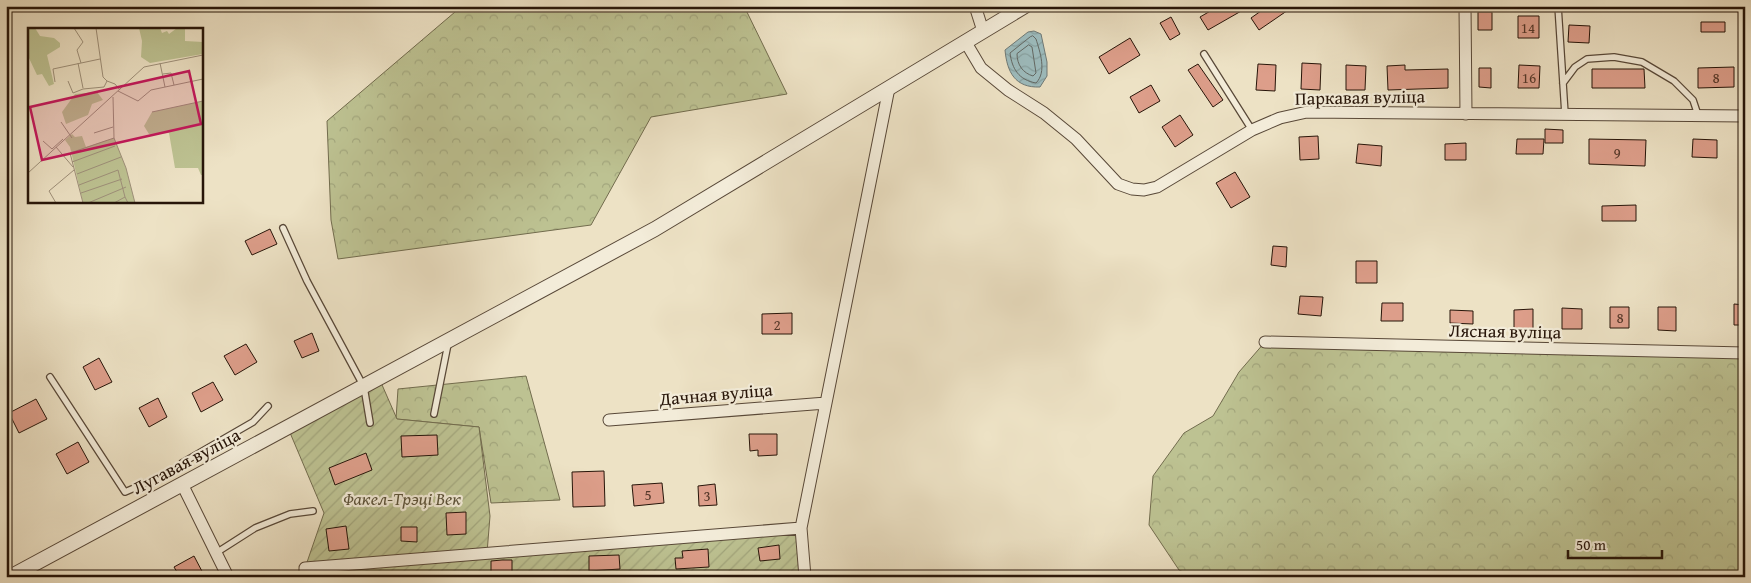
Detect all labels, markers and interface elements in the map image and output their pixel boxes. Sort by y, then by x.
house number: 14 [1521,17,1535,38]
inset map [28,28,202,202]
house number: 16 [1522,67,1536,88]
house number: 8 [1712,67,1720,88]
street label: Паркавая вуліца [1295,82,1426,112]
house number: 9 [1613,142,1621,163]
house number: 8 [1616,307,1624,328]
house number: 2 [773,314,781,335]
street label: Лясная вуліца [1449,317,1562,345]
street label: Дачная вуліца [657,376,774,412]
street label: Лугавая вуліца [127,421,245,501]
house number: 5 [644,484,652,505]
park label: Факел-Трэці Век [343,485,461,512]
house number: 3 [703,485,711,506]
scale bar [1568,528,1662,560]
text: 50 m [1576,534,1607,555]

